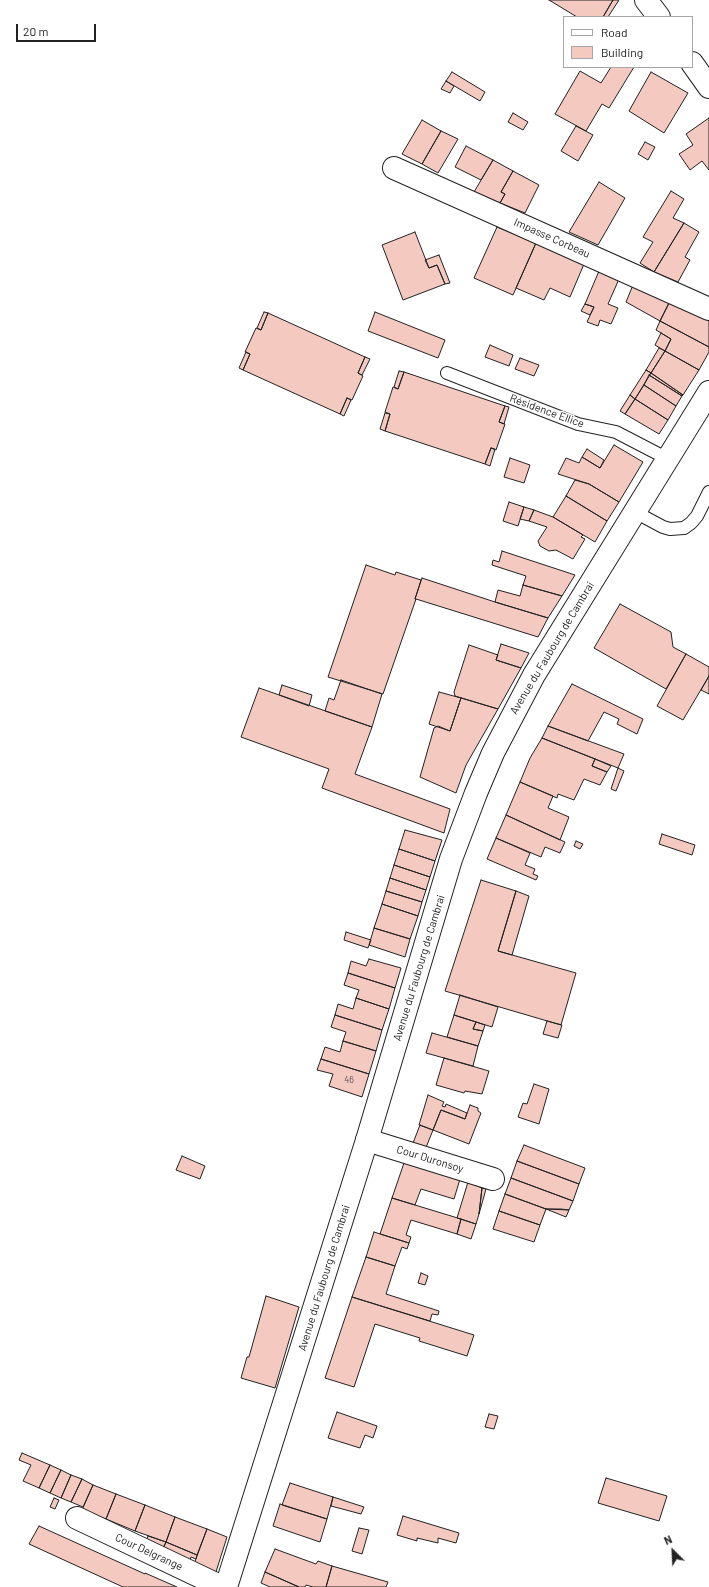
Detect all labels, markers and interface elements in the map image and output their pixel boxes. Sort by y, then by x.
scale bar [18,16,98,42]
legend [563,16,693,68]
text: 20 m [23,24,49,38]
text: Road [601,25,628,39]
text: Building [601,45,643,59]
street label: Impasse Corbeau [512,215,592,261]
street label: Résidence Ellice [508,391,586,431]
street label: Avenue du Faubourg de Cambrai [507,579,597,717]
street label: Avenue du Faubourg de Cambrai [390,893,448,1043]
house number: 46 [344,1075,354,1085]
street label: Cour Duronsoy [395,1143,465,1175]
street label: Avenue du Faubourg de Cambrai [295,1203,353,1353]
street label: Cour Delgrange [113,1531,185,1573]
north arrow [653,1531,693,1571]
text: N [662,1532,674,1547]

